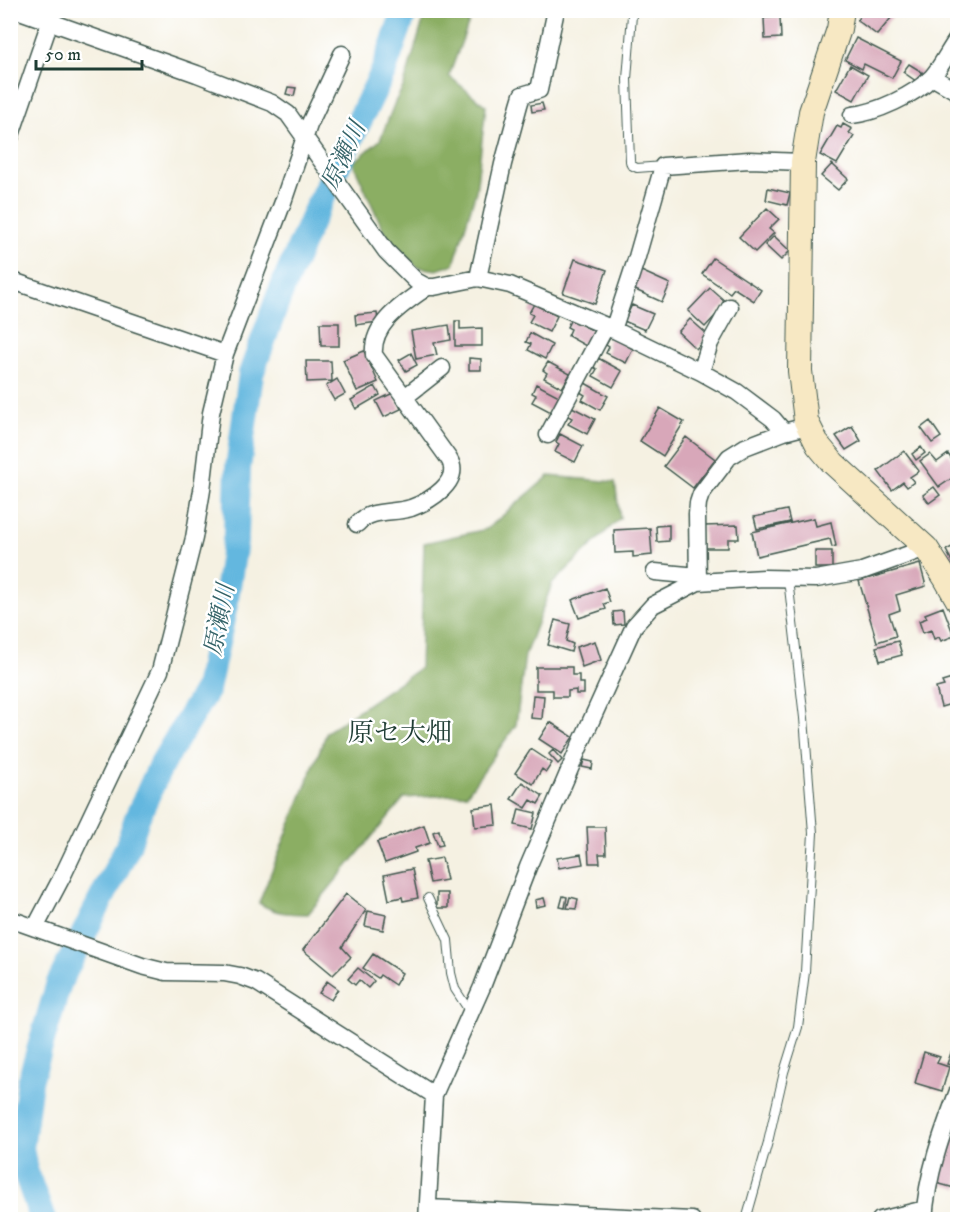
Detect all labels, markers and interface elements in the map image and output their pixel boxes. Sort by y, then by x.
scale bar [36,33,142,71]
text: 50 m [45,44,81,66]
water label: 原瀬川 [315,114,374,195]
water label: 原瀬川 [198,579,242,658]
district label: 原セ大畑 [348,717,452,750]

